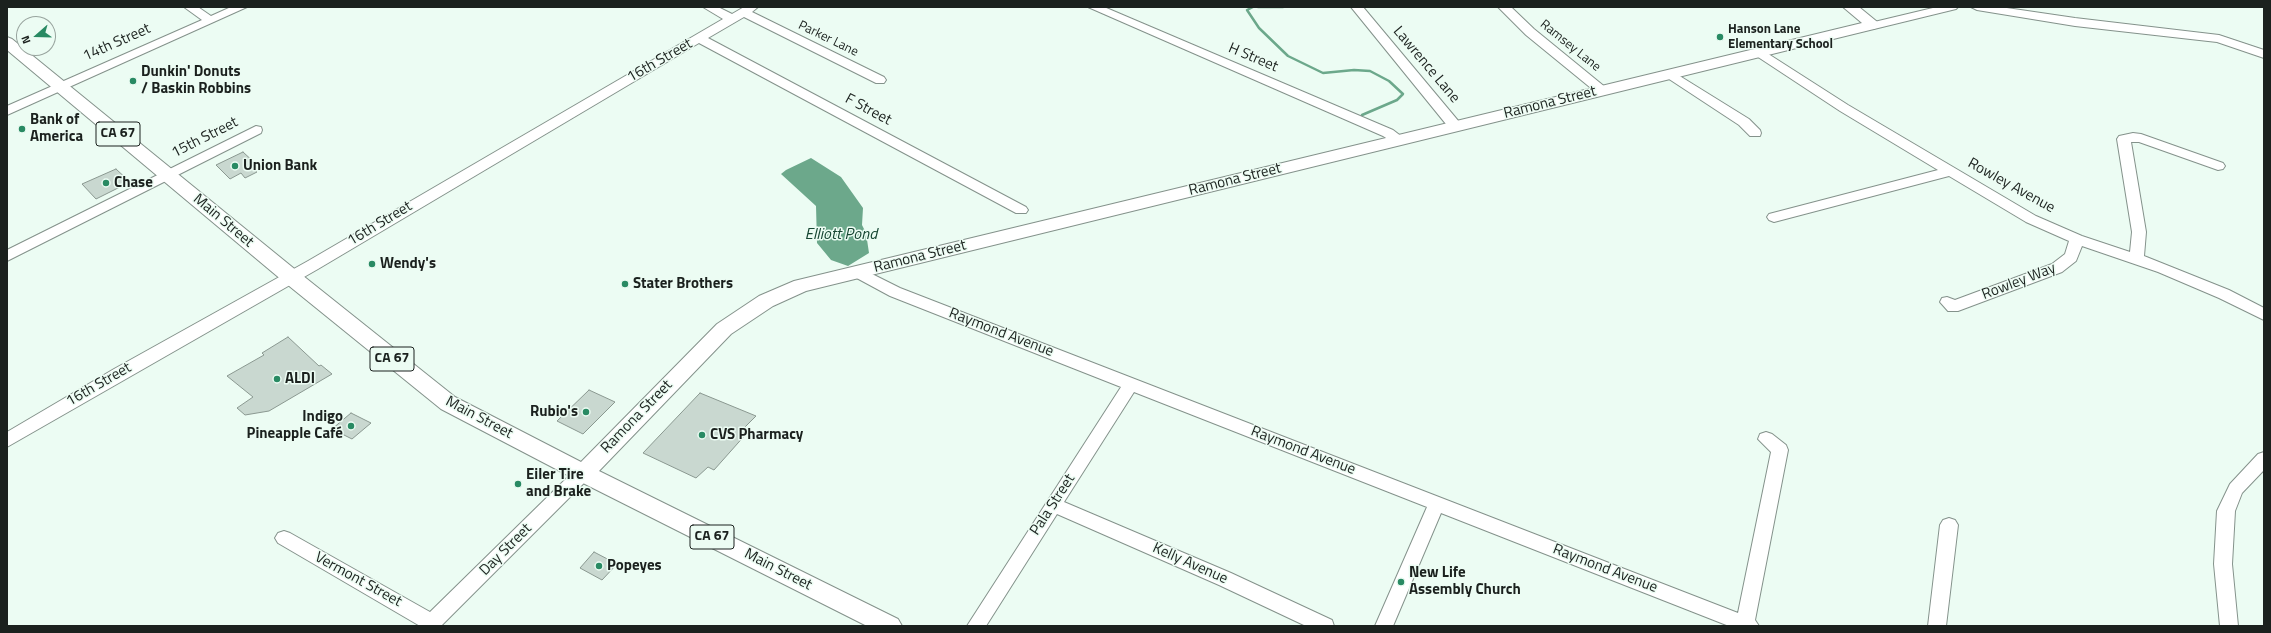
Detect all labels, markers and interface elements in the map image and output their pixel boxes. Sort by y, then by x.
north arrow [16,16,56,56]
street label: Ramsey Lane [1537,17,1603,75]
street label: Parker Lane [795,18,861,60]
street label: 14th Street [80,20,154,66]
place label: Hanson Lane Elementary School [1728,22,1833,53]
street label: Lawrence Lane [1389,23,1463,107]
marker: Hanson Lane Elementary School [1715,32,1725,42]
text: N [17,33,34,46]
street label: 16th Street [624,35,696,87]
street label: H Street [1226,40,1280,76]
place label: Dunkin' Donuts / Baskin Robbins [141,63,251,98]
marker: Dunkin' Donuts / Baskin Robbins [128,76,138,86]
street label: Ramona Street [1502,83,1598,123]
street label: F Street [842,90,894,130]
place label: Bank of America [30,111,83,146]
street label: 15th Street [169,114,241,162]
road number: CA 67 [96,122,140,146]
marker: Bank of America [17,124,27,134]
street label: Rowley Avenue [1964,155,2058,217]
place label: Union Bank [243,157,317,175]
street label: Ramona Street [1187,160,1283,200]
marker: Union Bank [230,161,240,171]
place label: Chase [114,174,153,192]
marker: Chase [101,178,111,188]
street label: Main Street [189,191,257,251]
street label: 16th Street [344,198,416,250]
water label: Elliott Pond [805,225,877,245]
street label: Ramona Street [872,237,968,277]
place label: Wendy's [380,255,436,273]
marker: Wendy's [367,259,377,269]
street label: Rowley Way [1980,260,2058,304]
place label: Stater Brothers [633,275,733,293]
marker: Stater Brothers [620,279,630,289]
street label: Raymond Avenue [946,305,1056,361]
road number: CA 67 [370,347,414,371]
street label: 16th Street [63,359,135,411]
place label: ALDI [285,370,315,388]
marker: ALDI [272,374,282,384]
street label: Ramona Street [598,377,676,457]
street label: Main Street [442,393,516,443]
place label: Rubio's [530,403,578,421]
marker: Rubio's [581,407,591,417]
place label: Indigo Pineapple Café [247,408,343,443]
marker: Indigo Pineapple Café [346,421,356,431]
street label: Raymond Avenue [1248,423,1358,479]
place label: CVS Pharmacy [710,426,803,444]
marker: CVS Pharmacy [697,430,707,440]
place label: Eiler Tire and Brake [526,466,591,501]
street label: Pala Street [1027,471,1079,539]
marker: Eiler Tire and Brake [513,479,523,489]
street label: Day Street [476,520,536,580]
road number: CA 67 [690,525,734,549]
street label: Kelly Avenue [1150,539,1230,589]
street label: Raymond Avenue [1550,541,1660,597]
street label: Main Street [741,545,815,595]
street label: Vermont Street [311,549,405,611]
place label: Popeyes [607,557,662,575]
marker: Popeyes [594,561,604,571]
place label: New Life Assembly Church [1409,564,1521,599]
marker: New Life Assembly Church [1396,577,1406,587]

